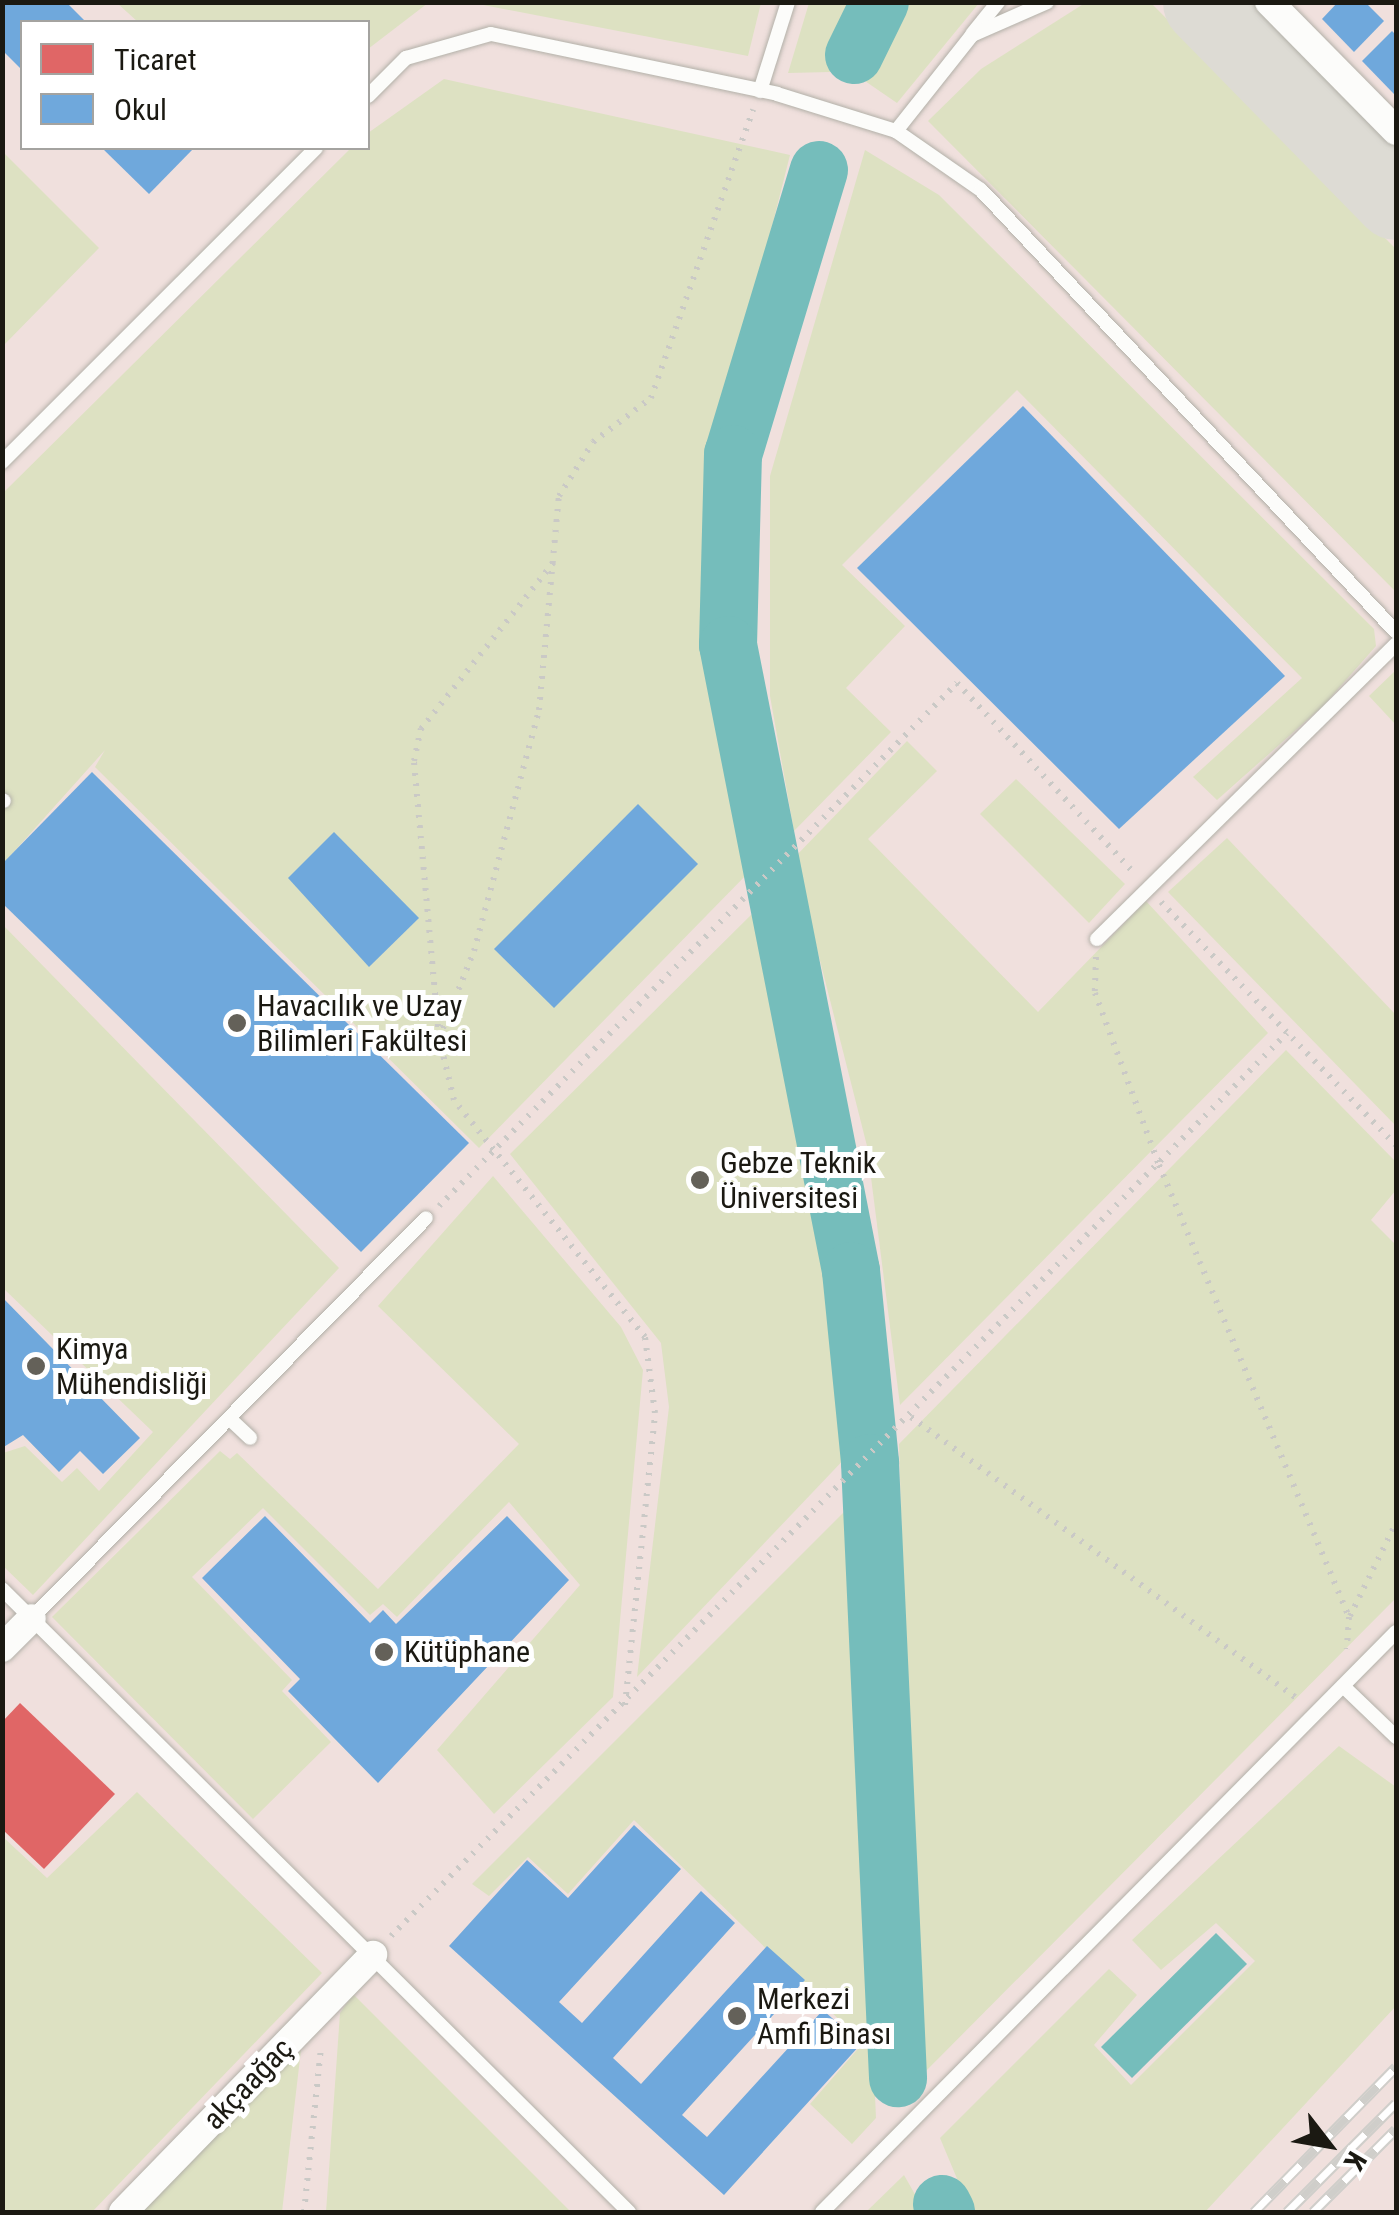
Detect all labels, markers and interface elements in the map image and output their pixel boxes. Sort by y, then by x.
legend [20,20,370,150]
text: Ticaret [114,42,197,77]
text: Okul [114,92,167,127]
place label: Havacılık ve Uzay Bilimleri Fakültesi [257,988,467,1058]
marker: Havacılık ve Uzay Bilimleri Fakültesi [226,1012,248,1034]
place label: Gebze Teknik Üniversitesi [720,1145,877,1216]
marker: Gebze Teknik Üniversitesi [689,1169,711,1191]
place label: Kimya Mühendisliği [56,1331,207,1402]
marker: Kimya Mühendisliği [25,1355,47,1377]
place label: Kütüphane [404,1634,530,1670]
marker: Kütüphane [373,1641,395,1663]
place label: Merkezi Amfi Binası [757,1981,891,2052]
marker: Merkezi Amfi Binası [726,2005,748,2027]
street label: akçaağaç [196,2031,300,2137]
north arrow [1279,2095,1379,2195]
text: K [1337,2146,1373,2176]

